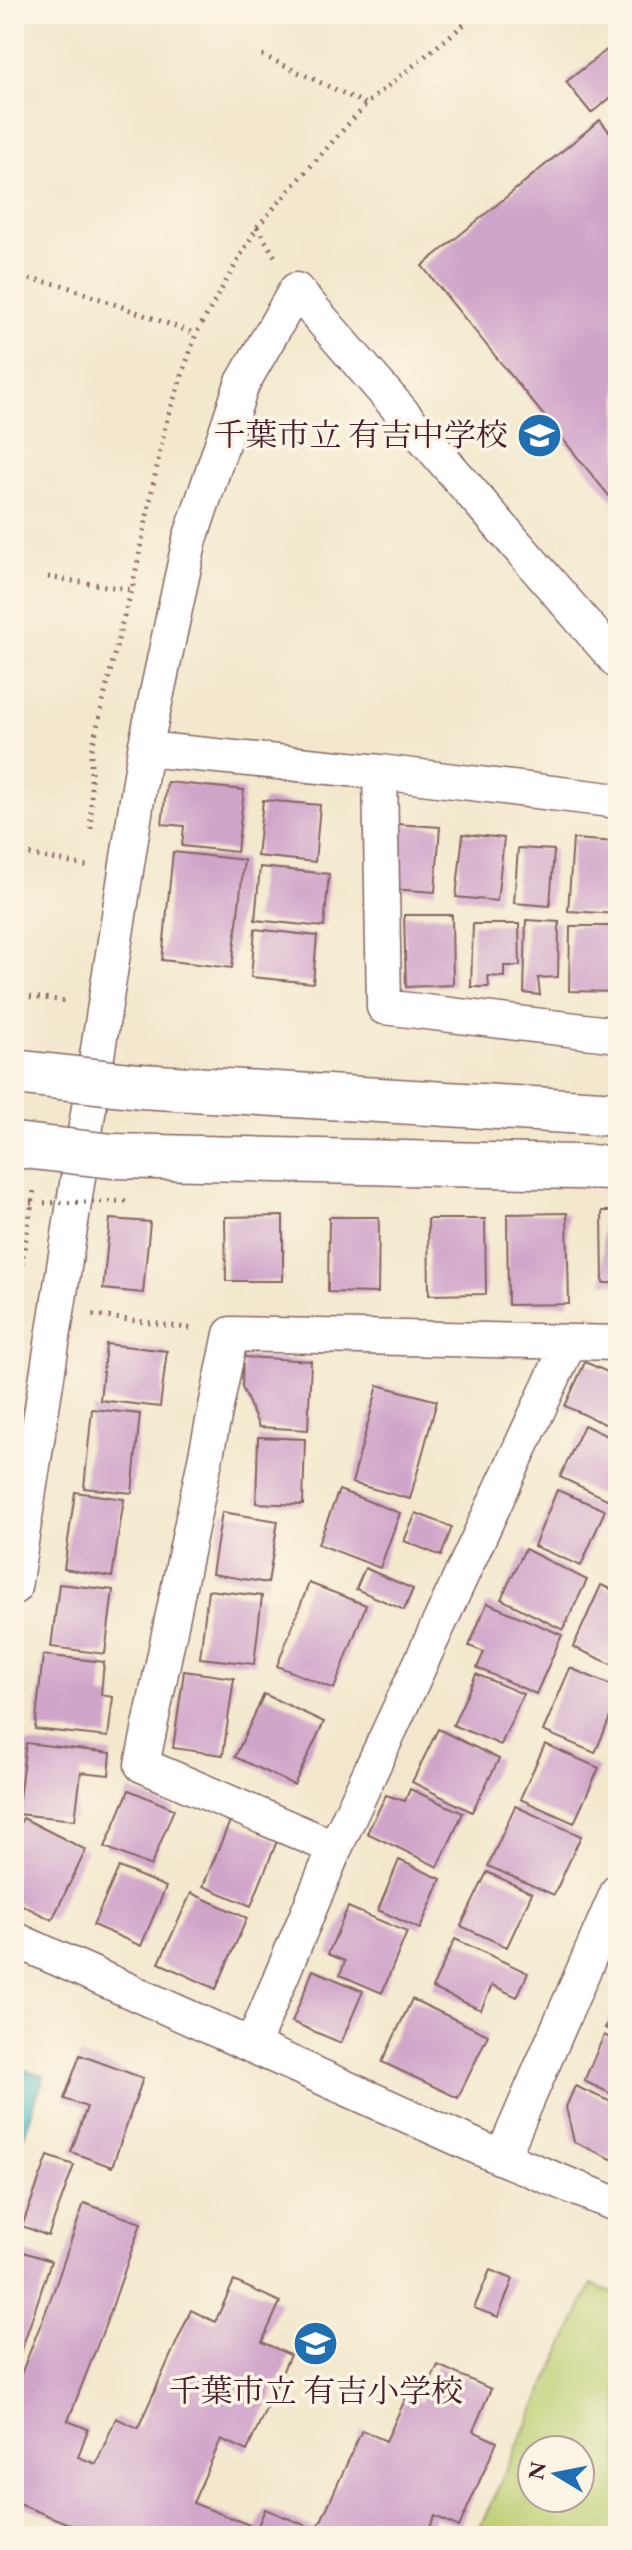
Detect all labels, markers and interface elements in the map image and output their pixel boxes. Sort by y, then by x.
school or university icon: 千葉市立 有吉中学校 [515,411,563,459]
place label: 千葉市立 有吉中学校 [214,414,508,456]
school or university icon: 千葉市立 有吉小学校 [292,2320,340,2368]
place label: 千葉市立 有吉小学校 [169,2370,463,2412]
north arrow [516,2434,596,2514]
text: N [521,2459,553,2482]

